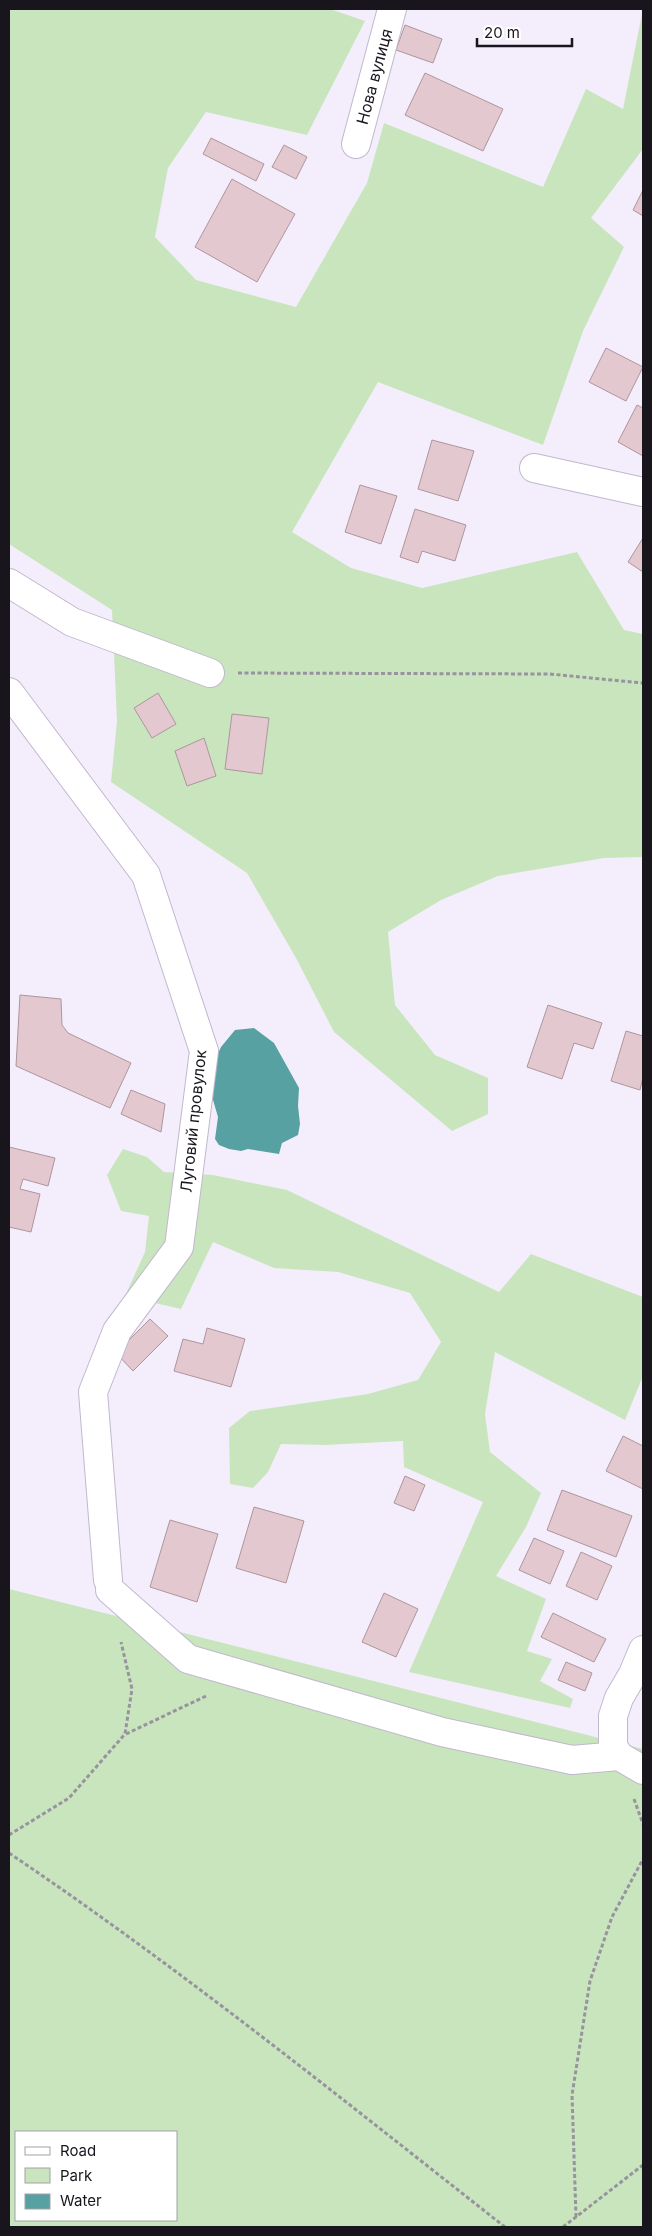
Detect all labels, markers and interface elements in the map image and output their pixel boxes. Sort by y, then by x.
scale bar [477,15,572,47]
text: 20 m [484,23,520,42]
street label: Нова вулиця [352,26,396,126]
street label: Луговий провулок [176,1048,210,1193]
legend [15,2131,178,2221]
text: Road [60,2141,96,2160]
text: Park [60,2166,93,2185]
text: Water [60,2191,102,2210]

